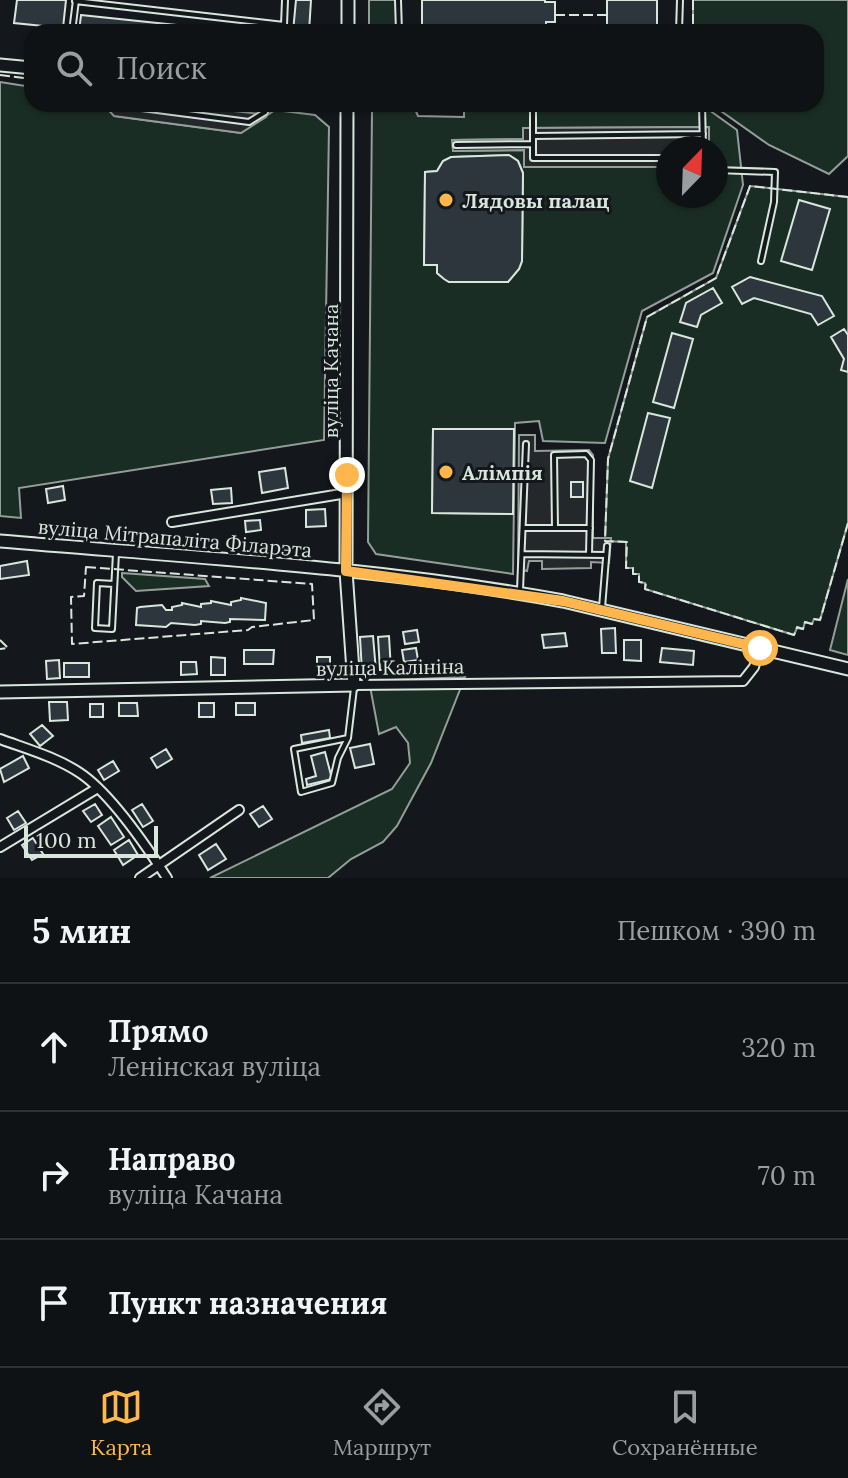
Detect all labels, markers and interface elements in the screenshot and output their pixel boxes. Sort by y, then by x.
search box [24,24,824,112]
icon: search [52,46,96,90]
text: Поиск [116,49,207,87]
north arrow [656,136,728,208]
place label: Лядовы палац [462,188,610,213]
marker: Лядовы палац [437,191,455,209]
street label: вуліца Качана [318,304,343,438]
route end [329,457,365,493]
place label: Алімпія [462,460,543,485]
marker: Алімпія [437,463,455,481]
street label: вуліца Мітрапаліта Філарэта [37,514,313,562]
route start [742,630,778,666]
street label: вуліца Калініна [316,653,464,681]
scale bar [24,822,158,858]
text: 100 m [36,826,97,854]
text: 5 мин [32,909,132,952]
text: Пешком · 390 m [617,914,816,947]
text: Прямо [108,1012,209,1050]
icon: ahead [32,1025,76,1069]
text: 320 m [741,1031,816,1064]
text: Ленінская вуліца [108,1050,321,1083]
text: Направо [108,1140,236,1178]
icon: right [32,1153,76,1197]
text: 70 m [758,1159,816,1192]
text: вуліца Качана [108,1178,283,1211]
icon: arrive [32,1281,76,1325]
text: Пункт назначения [108,1284,387,1322]
tab: Карта [90,1385,152,1461]
tab: Маршрут [333,1385,431,1461]
tab: Сохранённые [612,1385,758,1461]

